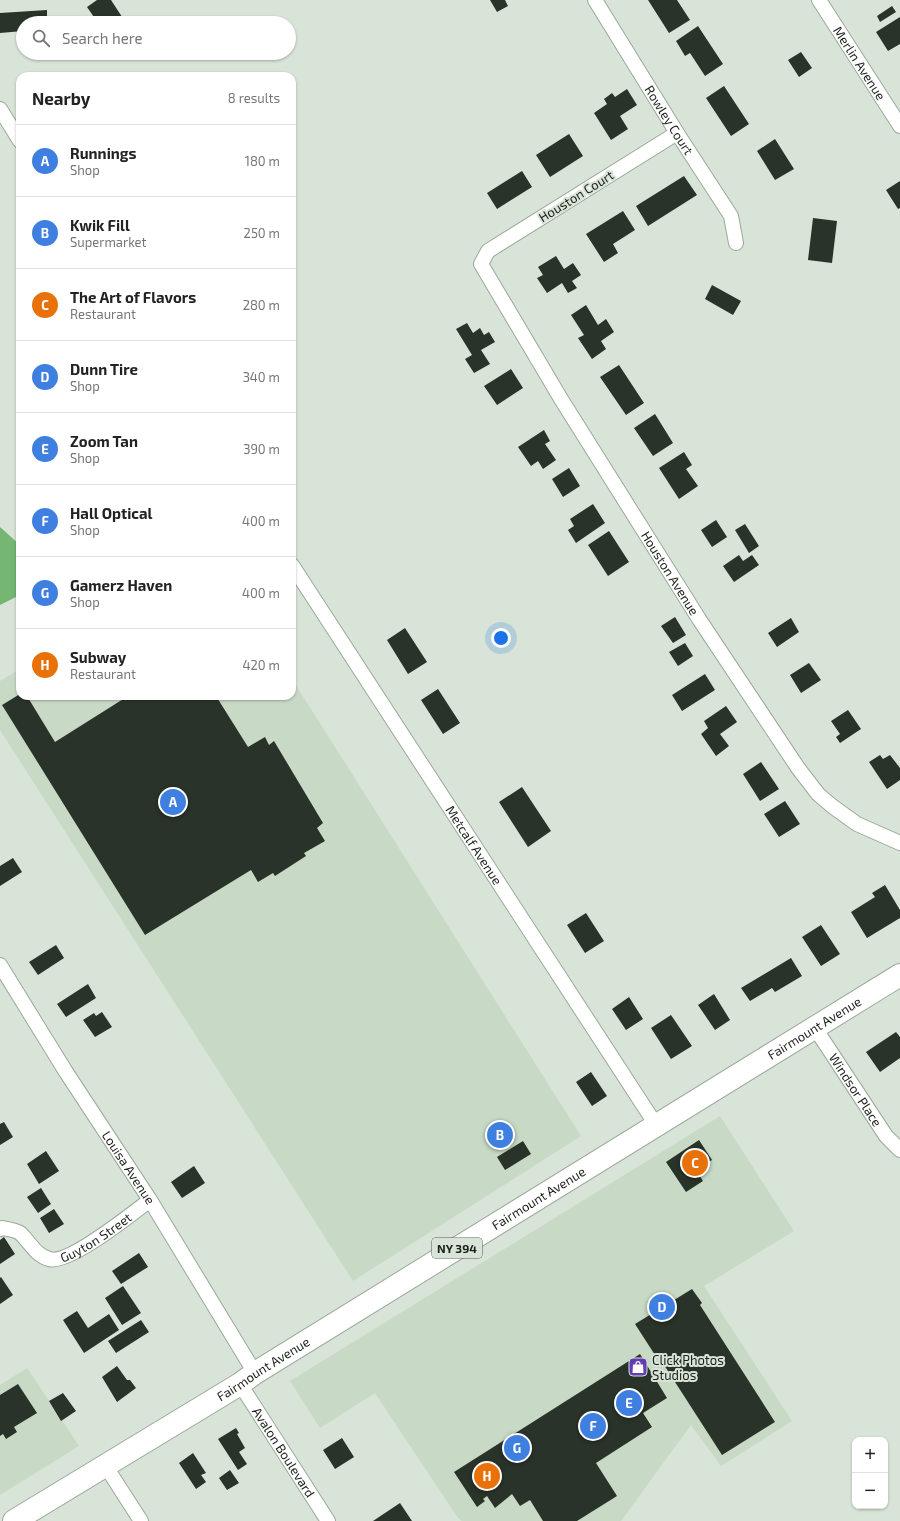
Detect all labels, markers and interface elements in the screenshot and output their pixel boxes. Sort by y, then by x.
search box [16,16,296,60]
street label: Merlin Avenue [830,23,889,103]
icon: search [30,27,52,49]
text: Search here [62,29,143,47]
street label: Rowley Court [642,82,697,158]
text: Nearby [32,88,90,108]
text: 8 results [228,90,280,106]
text: Runnings [70,144,136,162]
text: A [41,153,49,169]
text: 180 m [245,153,280,169]
text: Shop [70,162,100,178]
street label: Houston Court [536,167,616,225]
text: Kwik Fill [70,216,130,234]
text: B [41,225,49,241]
text: 250 m [244,225,280,241]
text: Supermarket [70,234,147,250]
text: The Art of Flavors [70,288,196,306]
text: C [41,297,49,313]
text: 280 m [243,297,280,313]
text: Restaurant [70,306,136,322]
text: Dunn Tire [70,360,138,378]
text: D [41,369,49,385]
text: 340 m [243,369,280,385]
text: Shop [70,378,100,394]
text: Zoom Tan [70,432,138,450]
text: E [41,441,49,457]
text: 390 m [243,441,280,457]
text: Shop [70,450,100,466]
text: Hall Optical [70,504,152,522]
text: F [41,513,49,529]
text: 400 m [242,513,280,529]
text: Shop [70,522,100,538]
street label: Houston Avenue [638,528,703,618]
text: Gamerz Haven [70,576,172,594]
text: G [41,585,49,601]
text: 400 m [242,585,280,601]
text: Shop [70,594,100,610]
your location [491,628,511,648]
text: Subway [70,648,126,666]
text: H [41,657,49,673]
text: 420 m [243,657,280,673]
text: Restaurant [70,666,136,682]
pin: A [160,787,186,817]
street label: Metcalf Avenue [442,802,506,888]
street label: Fairmount Avenue [764,993,864,1063]
street label: Windsor Place [826,1050,886,1129]
pin: B [487,1120,513,1150]
street label: Louisa Avenue [99,1128,159,1207]
pin: C [682,1148,708,1178]
street label: Fairmount Avenue [489,1163,588,1233]
street label: Guyton Street [58,1209,135,1266]
road number: NY 394 [432,1238,482,1258]
pin: D [649,1292,675,1322]
street label: Fairmount Avenue [214,1333,313,1404]
place label: Click Photos Studios [652,1352,724,1383]
shop icon: Click Photos Studios [627,1356,649,1378]
pin: E [616,1388,642,1418]
street label: Avalon Boulevard [249,1404,319,1500]
pin: F [580,1411,606,1441]
pin: G [504,1433,530,1463]
map controls [852,1437,888,1509]
button: + [852,1437,888,1473]
pin: H [474,1461,500,1491]
button: − [852,1473,888,1509]

